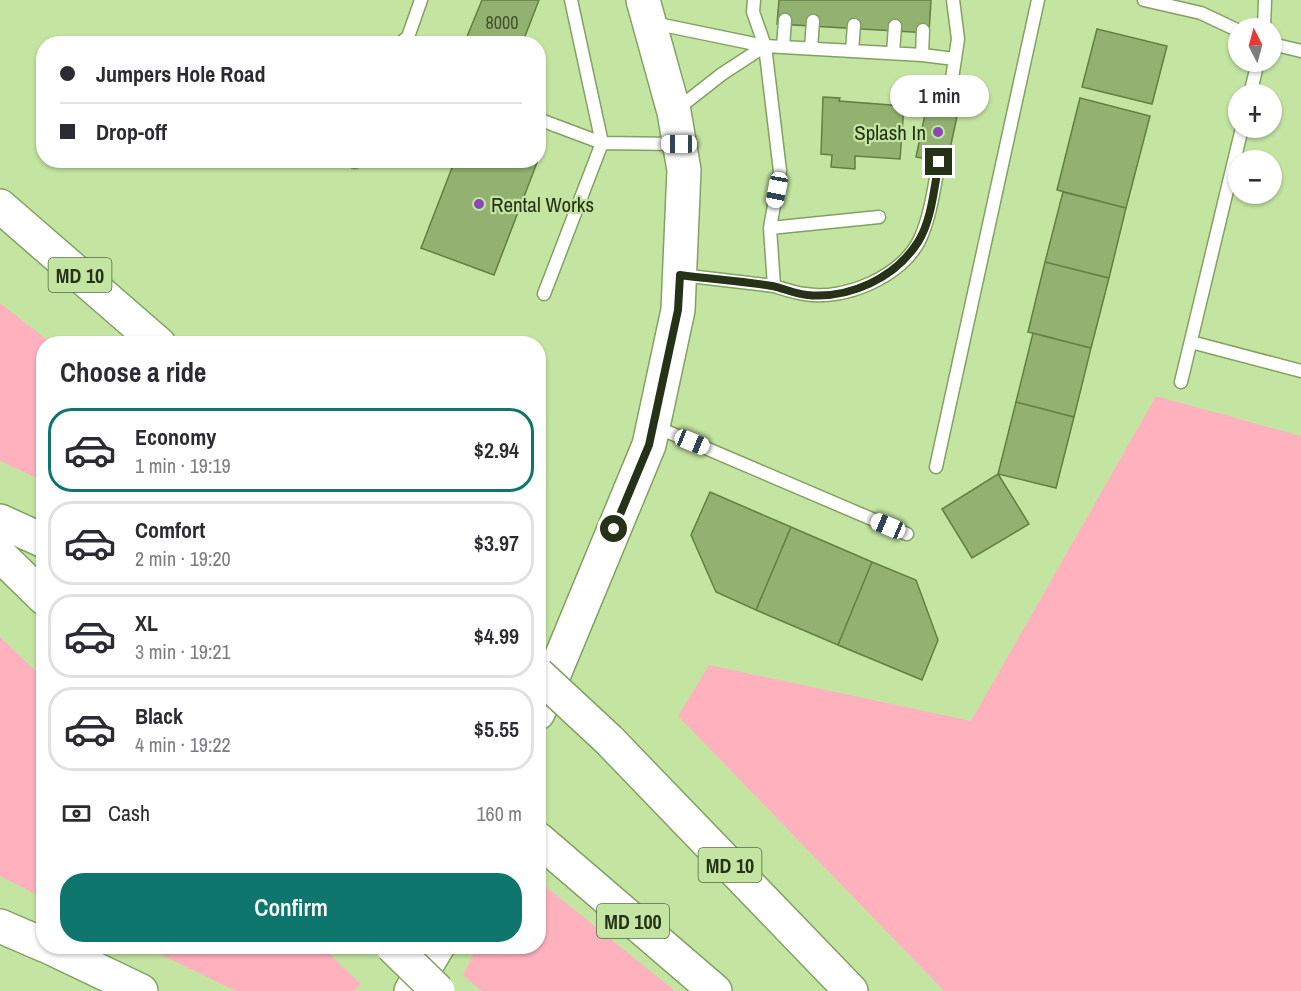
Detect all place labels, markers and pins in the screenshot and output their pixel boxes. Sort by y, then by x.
place label: Splash In [854,118,926,147]
marker: Splash In [931,125,945,139]
place label: Rental Works [491,190,594,219]
marker: Rental Works [472,197,486,211]

